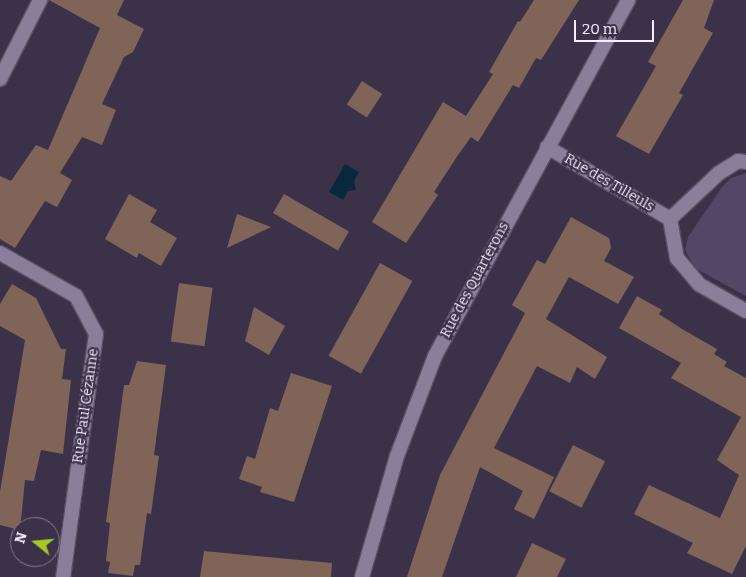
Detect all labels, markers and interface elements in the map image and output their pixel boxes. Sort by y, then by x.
scale bar [576,10,656,42]
text: 20 m [582,20,617,38]
street label: Rue des Tilleuls [561,151,657,215]
street label: Rue des Quarterons [437,219,513,341]
street label: Rue Paul Cézanne [70,348,102,464]
north arrow [10,517,60,567]
text: N [11,530,31,545]

